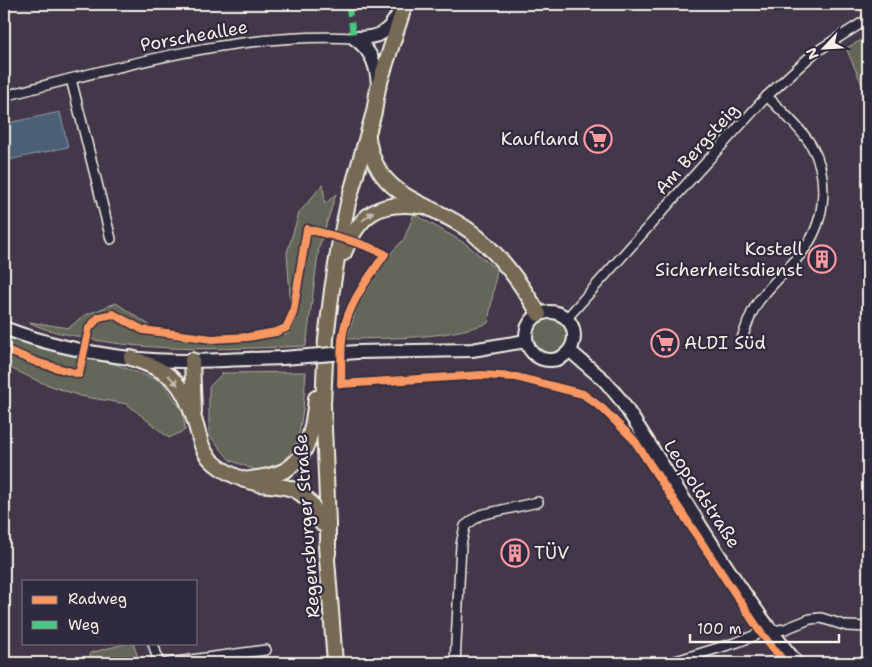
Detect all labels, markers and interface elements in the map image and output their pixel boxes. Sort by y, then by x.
street label: Porscheallee [138,15,250,57]
north arrow [800,22,850,72]
text: N [802,45,823,62]
street label: Am Bergsteig [650,98,744,200]
supermarket icon: Kaufland [583,124,613,154]
place label: Kaufland [501,127,579,151]
one-way arrow [361,211,374,222]
place label: Kostell Sicherheitsdienst [655,237,804,282]
building icon: Kostell Sicherheitsdienst [807,244,837,274]
supermarket icon: ALDI Süd [650,328,680,358]
place label: ALDI Süd [684,331,766,355]
one-way arrow [167,373,179,385]
street label: Regensburger Straße [289,433,325,619]
street label: Leopoldstraße [658,435,746,553]
building icon: TÜV [500,538,530,568]
place label: TÜV [534,541,569,565]
legend [22,580,198,644]
text: Radweg [68,589,127,609]
scale bar [690,612,838,644]
text: Weg [68,615,99,635]
text: 100 m [697,619,742,639]

